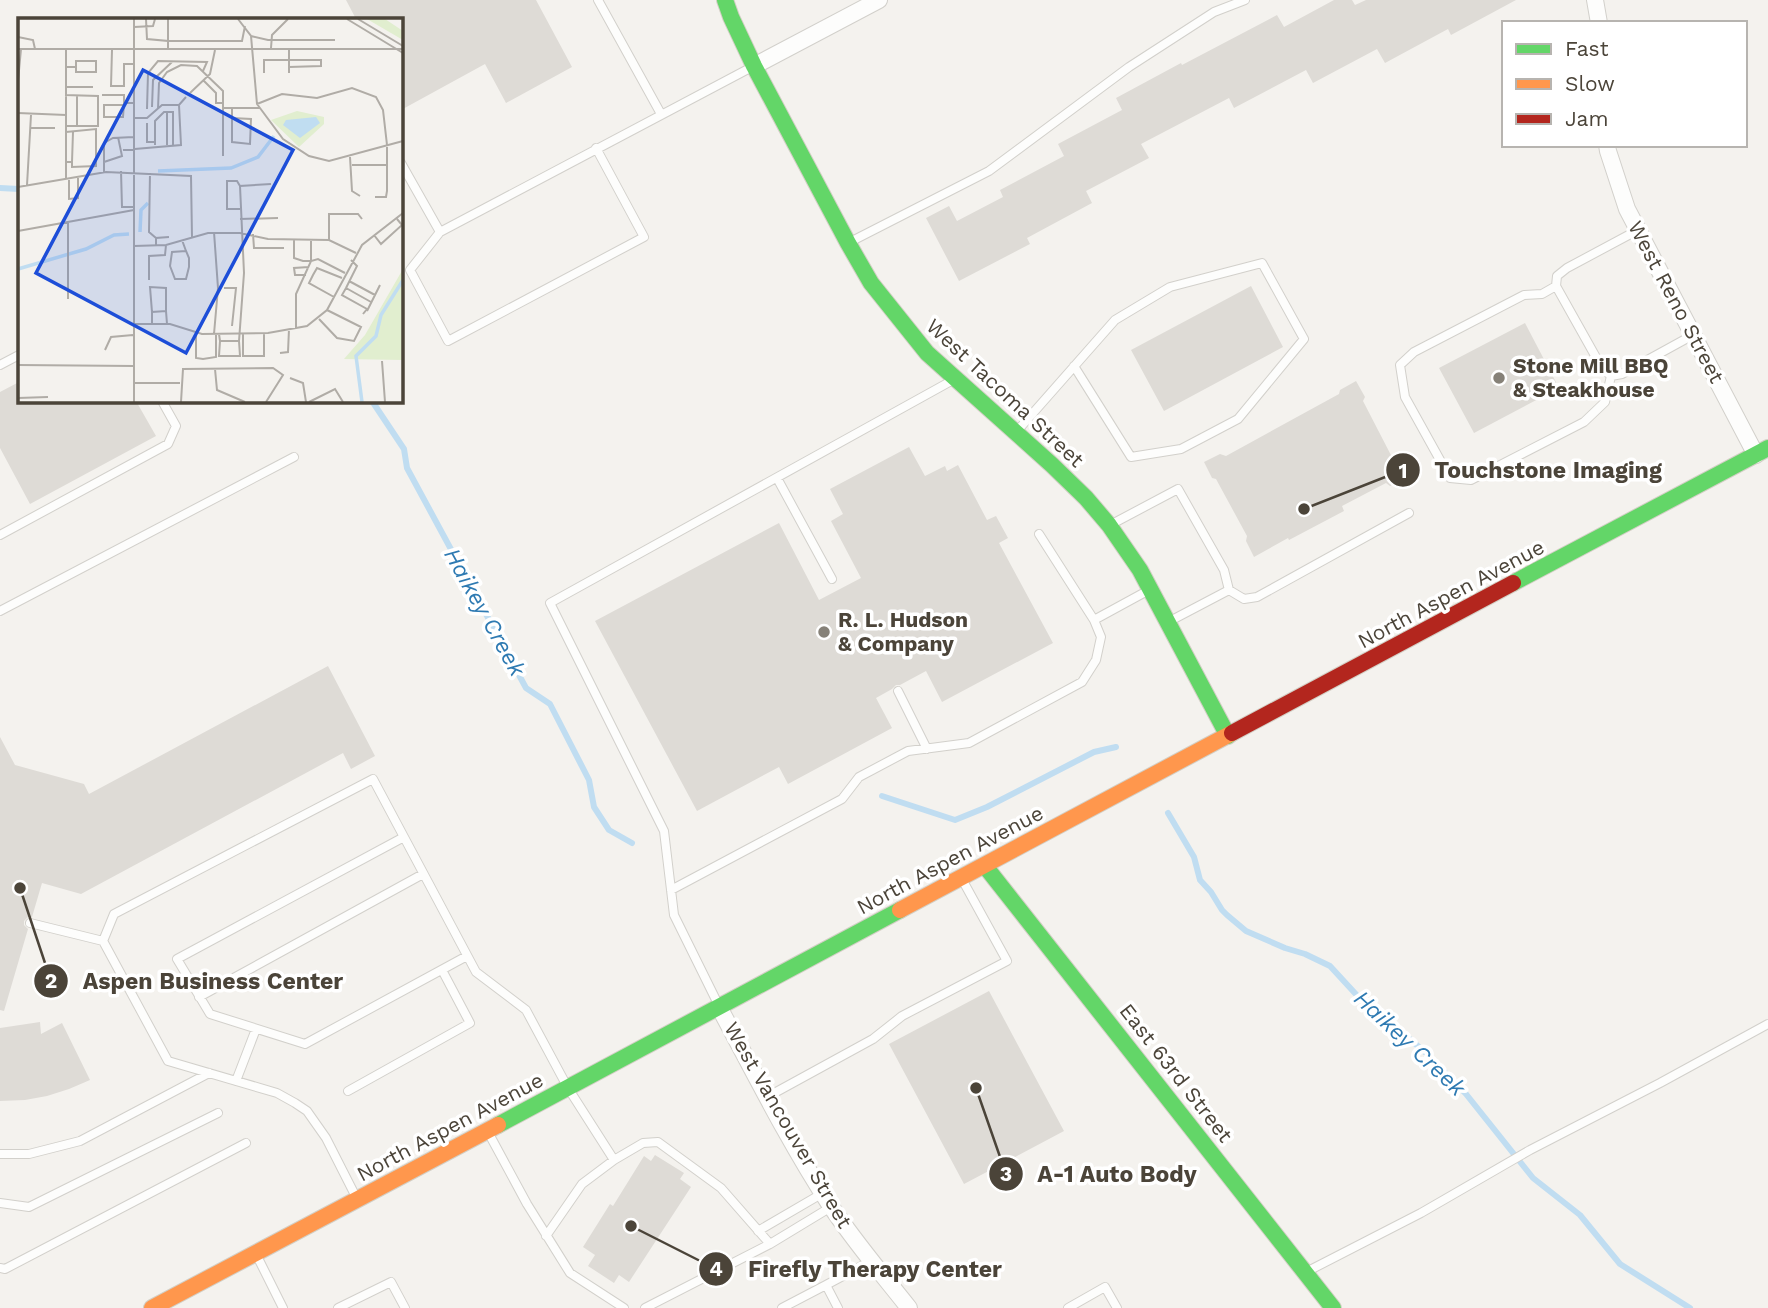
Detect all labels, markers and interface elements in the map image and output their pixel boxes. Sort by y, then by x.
inset map [18,18,402,402]
legend [1502,21,1747,147]
text: Fast [1565,36,1609,61]
text: Slow [1565,71,1615,96]
text: Jam [1565,106,1608,131]
street label: West Reno Street [1623,216,1730,387]
street label: West Tacoma Street [921,313,1090,472]
place label: Stone Mill BBQ & Steakhouse [1513,353,1668,402]
marker: Stone Mill BBQ & Steakhouse [1491,370,1507,386]
callout: Touchstone Imaging [1385,448,1676,492]
text: Touchstone Imaging [1434,457,1662,484]
text: 1 [1398,458,1408,483]
street label: North Aspen Avenue [1353,534,1548,653]
water label: Haikey Creek [438,543,532,682]
place label: R. L. Hudson & Company [838,607,968,656]
marker: R. L. Hudson & Company [816,624,832,640]
street label: North Aspen Avenue [852,800,1047,919]
callout: Aspen Business Center [33,959,357,1003]
text: 2 [45,968,57,993]
text: Aspen Business Center [83,968,343,995]
water label: Haikey Creek [1348,985,1472,1103]
street label: East 63rd Street [1114,998,1238,1147]
street label: West Vancouver Street [719,1017,858,1232]
street label: North Aspen Avenue [352,1067,547,1186]
callout: A-1 Auto Body [988,1152,1211,1196]
text: 3 [1000,1161,1012,1186]
text: A-1 Auto Body [1037,1161,1197,1188]
callout: Firefly Therapy Center [698,1247,1016,1291]
text: 4 [709,1256,723,1281]
text: Firefly Therapy Center [748,1256,1002,1283]

